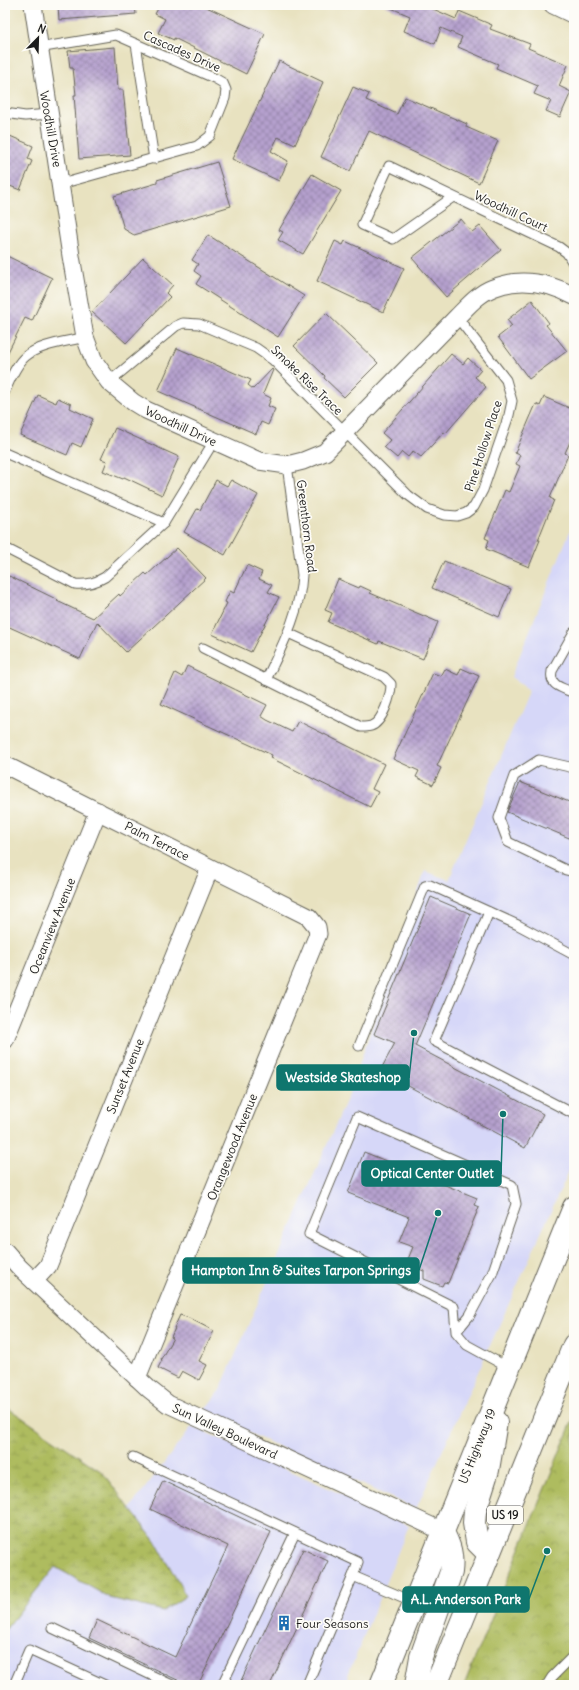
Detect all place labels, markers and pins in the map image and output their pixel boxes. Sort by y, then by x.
callout: Westside Skateshop [277,1065,409,1090]
callout: Optical Center Outlet [362,1161,501,1186]
callout: Hampton Inn & Suites Tarpon Springs [183,1258,419,1283]
callout: A.L. Anderson Park [403,1587,529,1612]
building icon: Four Seasons [275,1614,293,1632]
place label: Four Seasons [296,1616,368,1631]

